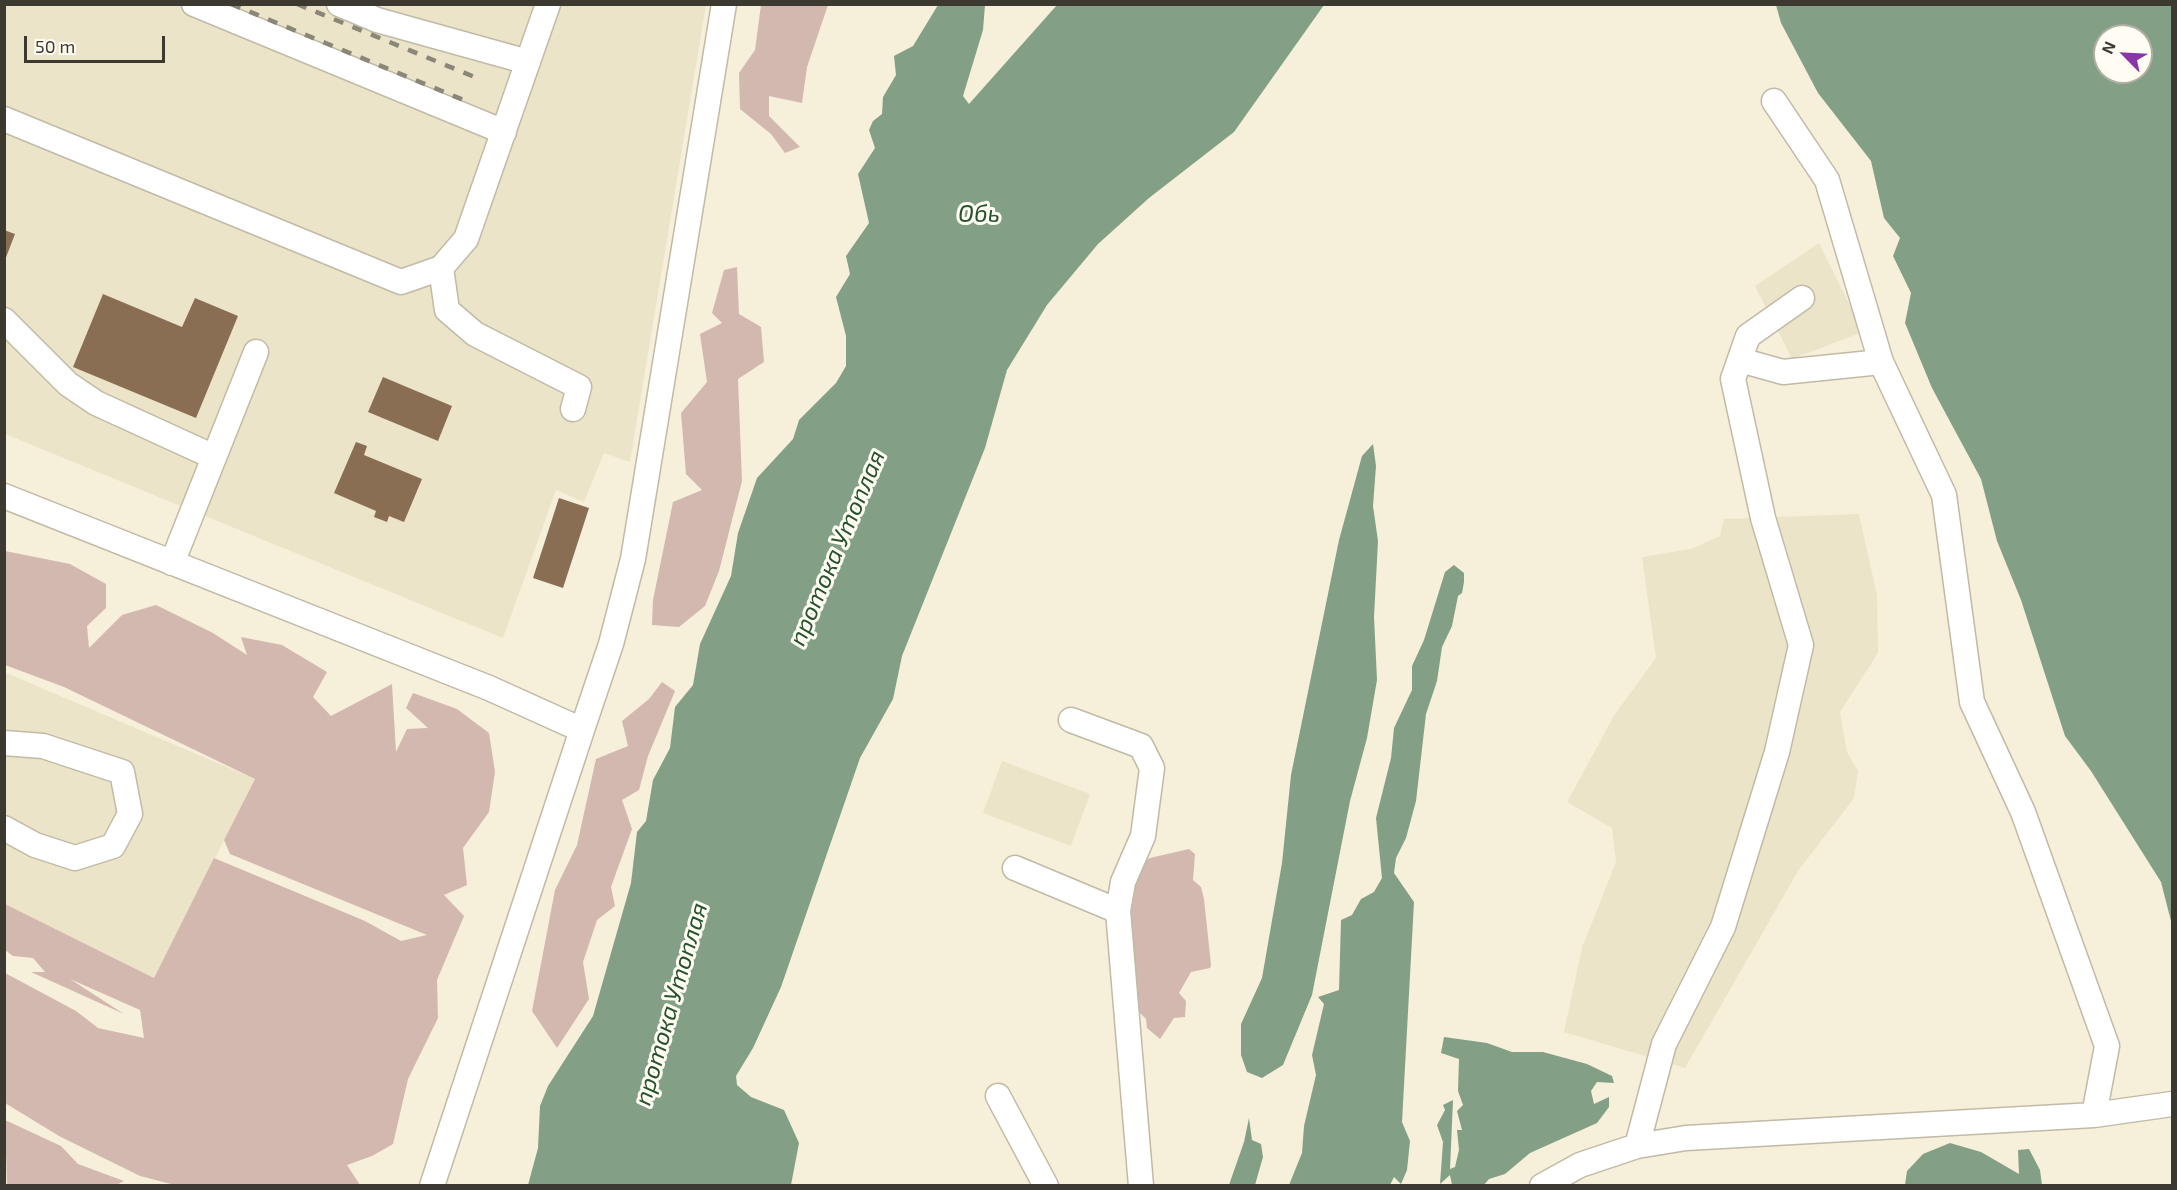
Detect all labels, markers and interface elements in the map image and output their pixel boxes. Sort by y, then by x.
scale bar [27,24,168,62]
north arrow [2093,24,2153,84]
text: 50 m [35,35,75,57]
text: N [2097,38,2119,56]
water label: Обь [958,200,1000,228]
water label: протока Утоплая [783,446,891,650]
water label: протока Утоплая [628,899,714,1109]

